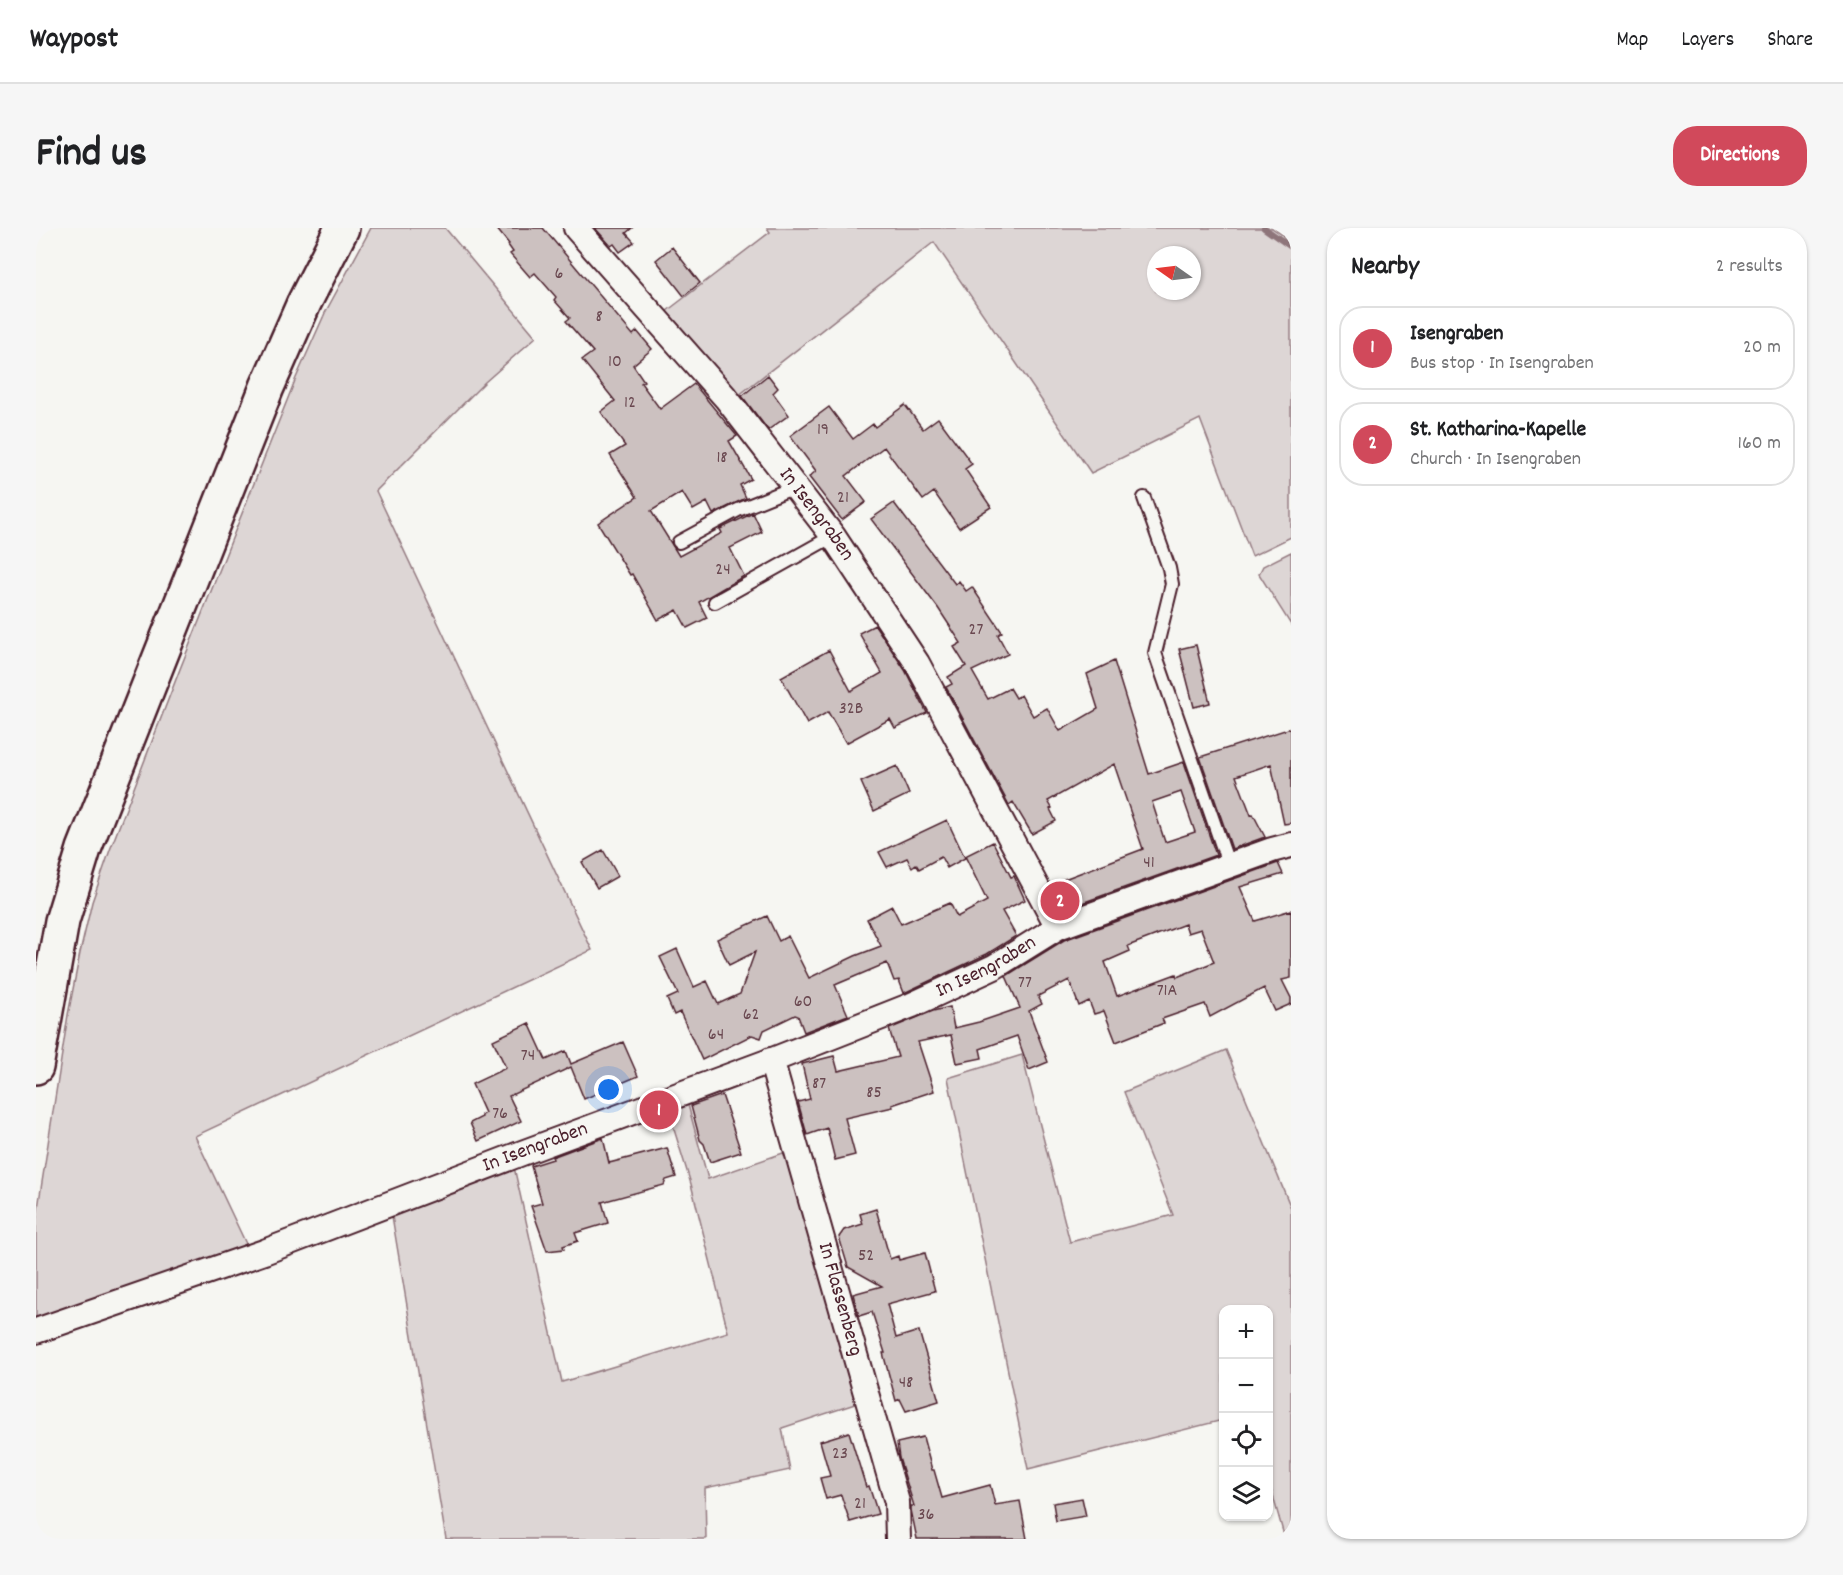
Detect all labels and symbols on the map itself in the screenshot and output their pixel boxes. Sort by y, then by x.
north arrow [1147,246,1201,300]
house number: 6 [555,262,563,287]
house number: 8 [595,305,603,330]
house number: 10 [608,350,622,375]
house number: 12 [624,391,636,416]
house number: 19 [817,418,829,443]
house number: 18 [716,446,728,471]
street label: In Isengraben [771,462,861,567]
house number: 21 [837,486,849,511]
house number: 24 [715,558,731,583]
house number: 27 [969,618,983,643]
house number: 32B [839,697,863,722]
house number: 41 [1143,851,1155,876]
pin: 2 [1040,878,1080,924]
street label: In Isengraben [931,929,1043,1007]
house number: 77 [1018,971,1032,996]
house number: 71A [1157,979,1178,1004]
house number: 60 [794,990,812,1015]
house number: 62 [743,1003,759,1028]
house number: 64 [708,1023,724,1048]
house number: 74 [521,1044,535,1069]
house number: 87 [812,1072,826,1097]
your location [594,1075,623,1104]
house number: 85 [866,1081,882,1106]
pin: 1 [640,1088,678,1132]
house number: 76 [492,1102,508,1127]
street label: In Isengraben [479,1115,592,1182]
street label: In Flassenberg [809,1239,870,1360]
house number: 52 [858,1244,874,1269]
house number: 48 [899,1371,913,1396]
house number: 23 [832,1442,848,1467]
house number: 21 [854,1492,866,1517]
house number: 36 [918,1503,934,1528]

